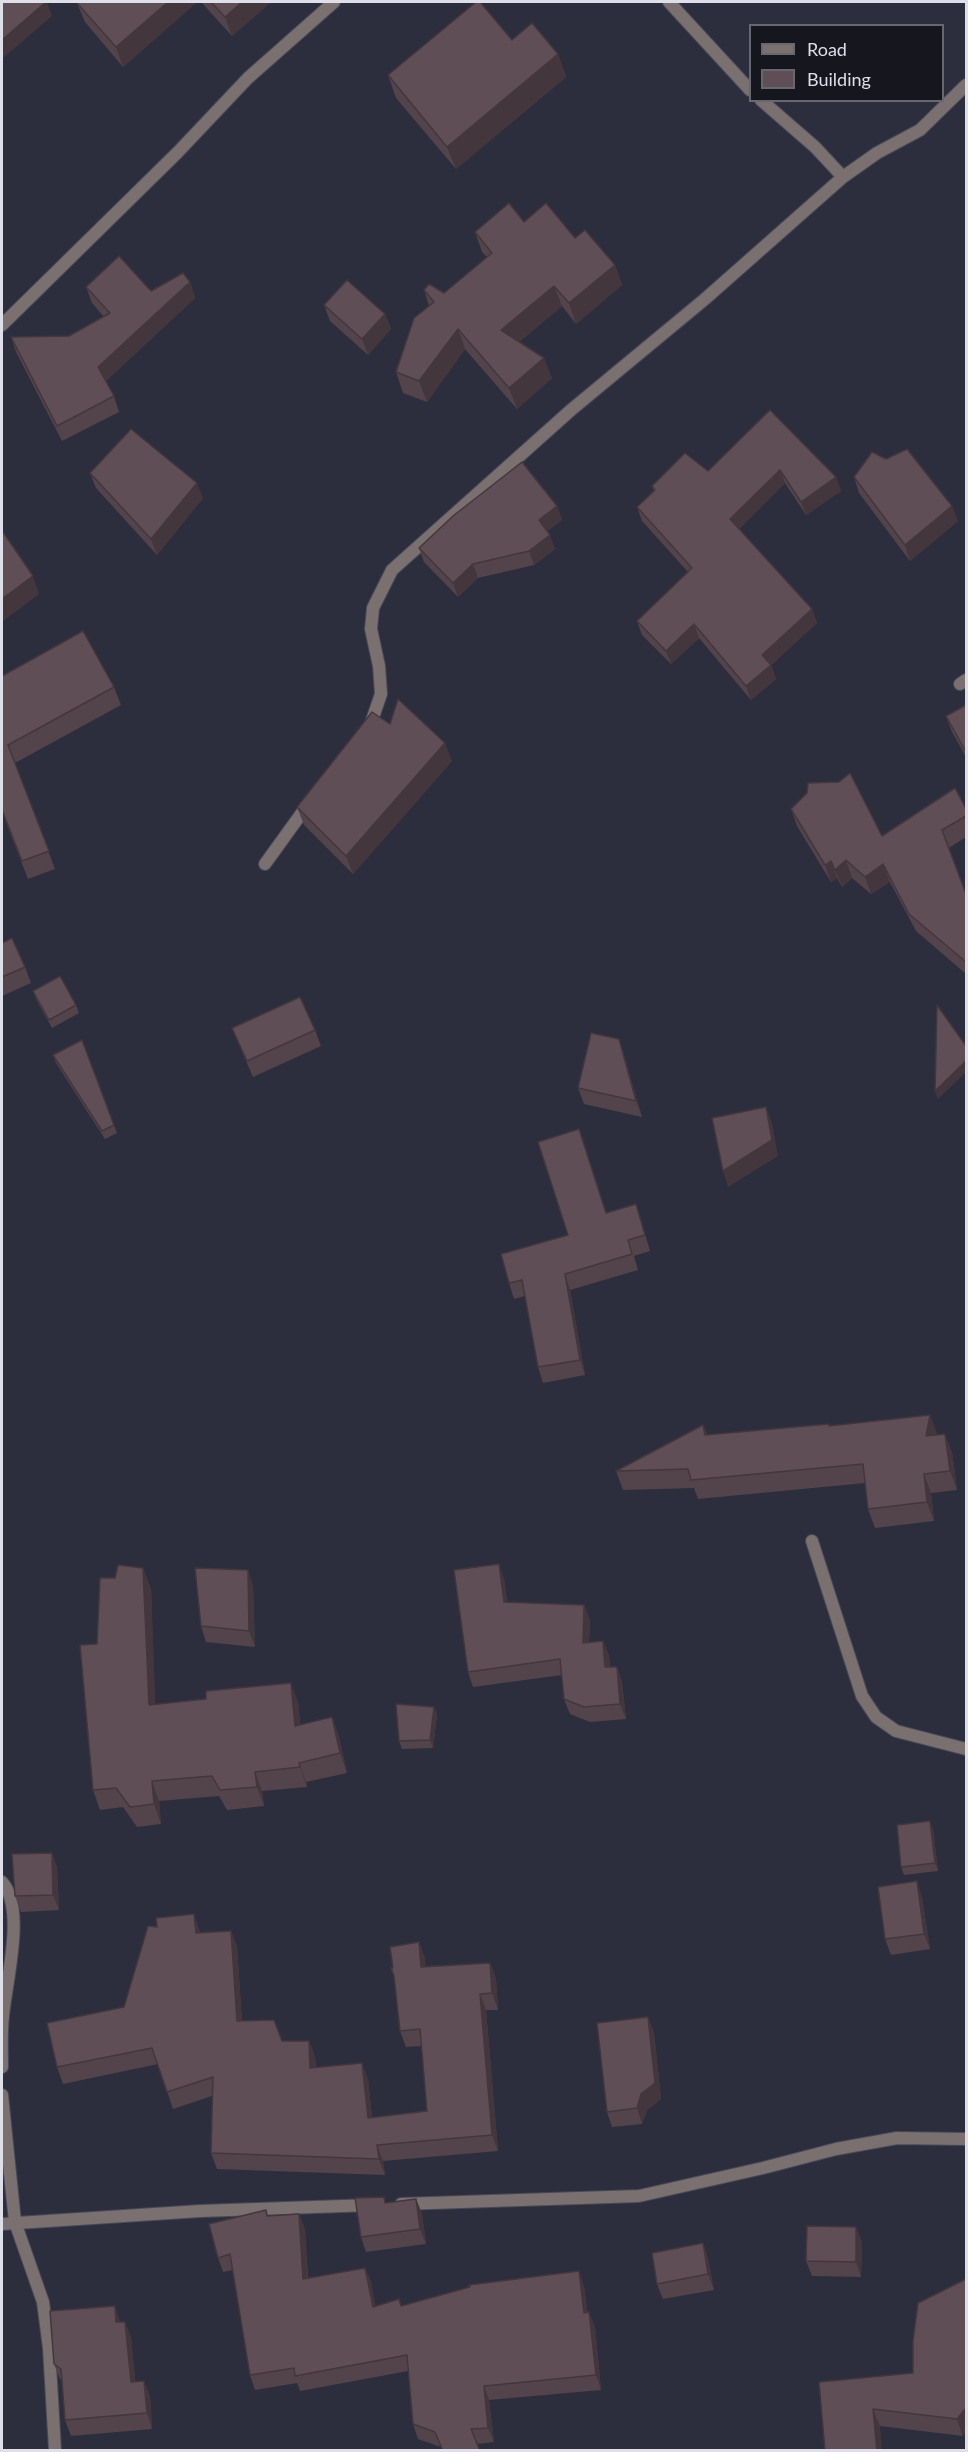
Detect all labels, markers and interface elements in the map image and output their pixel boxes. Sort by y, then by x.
legend [749,24,944,102]
text: Road [807,38,847,60]
text: Building [807,68,871,90]

